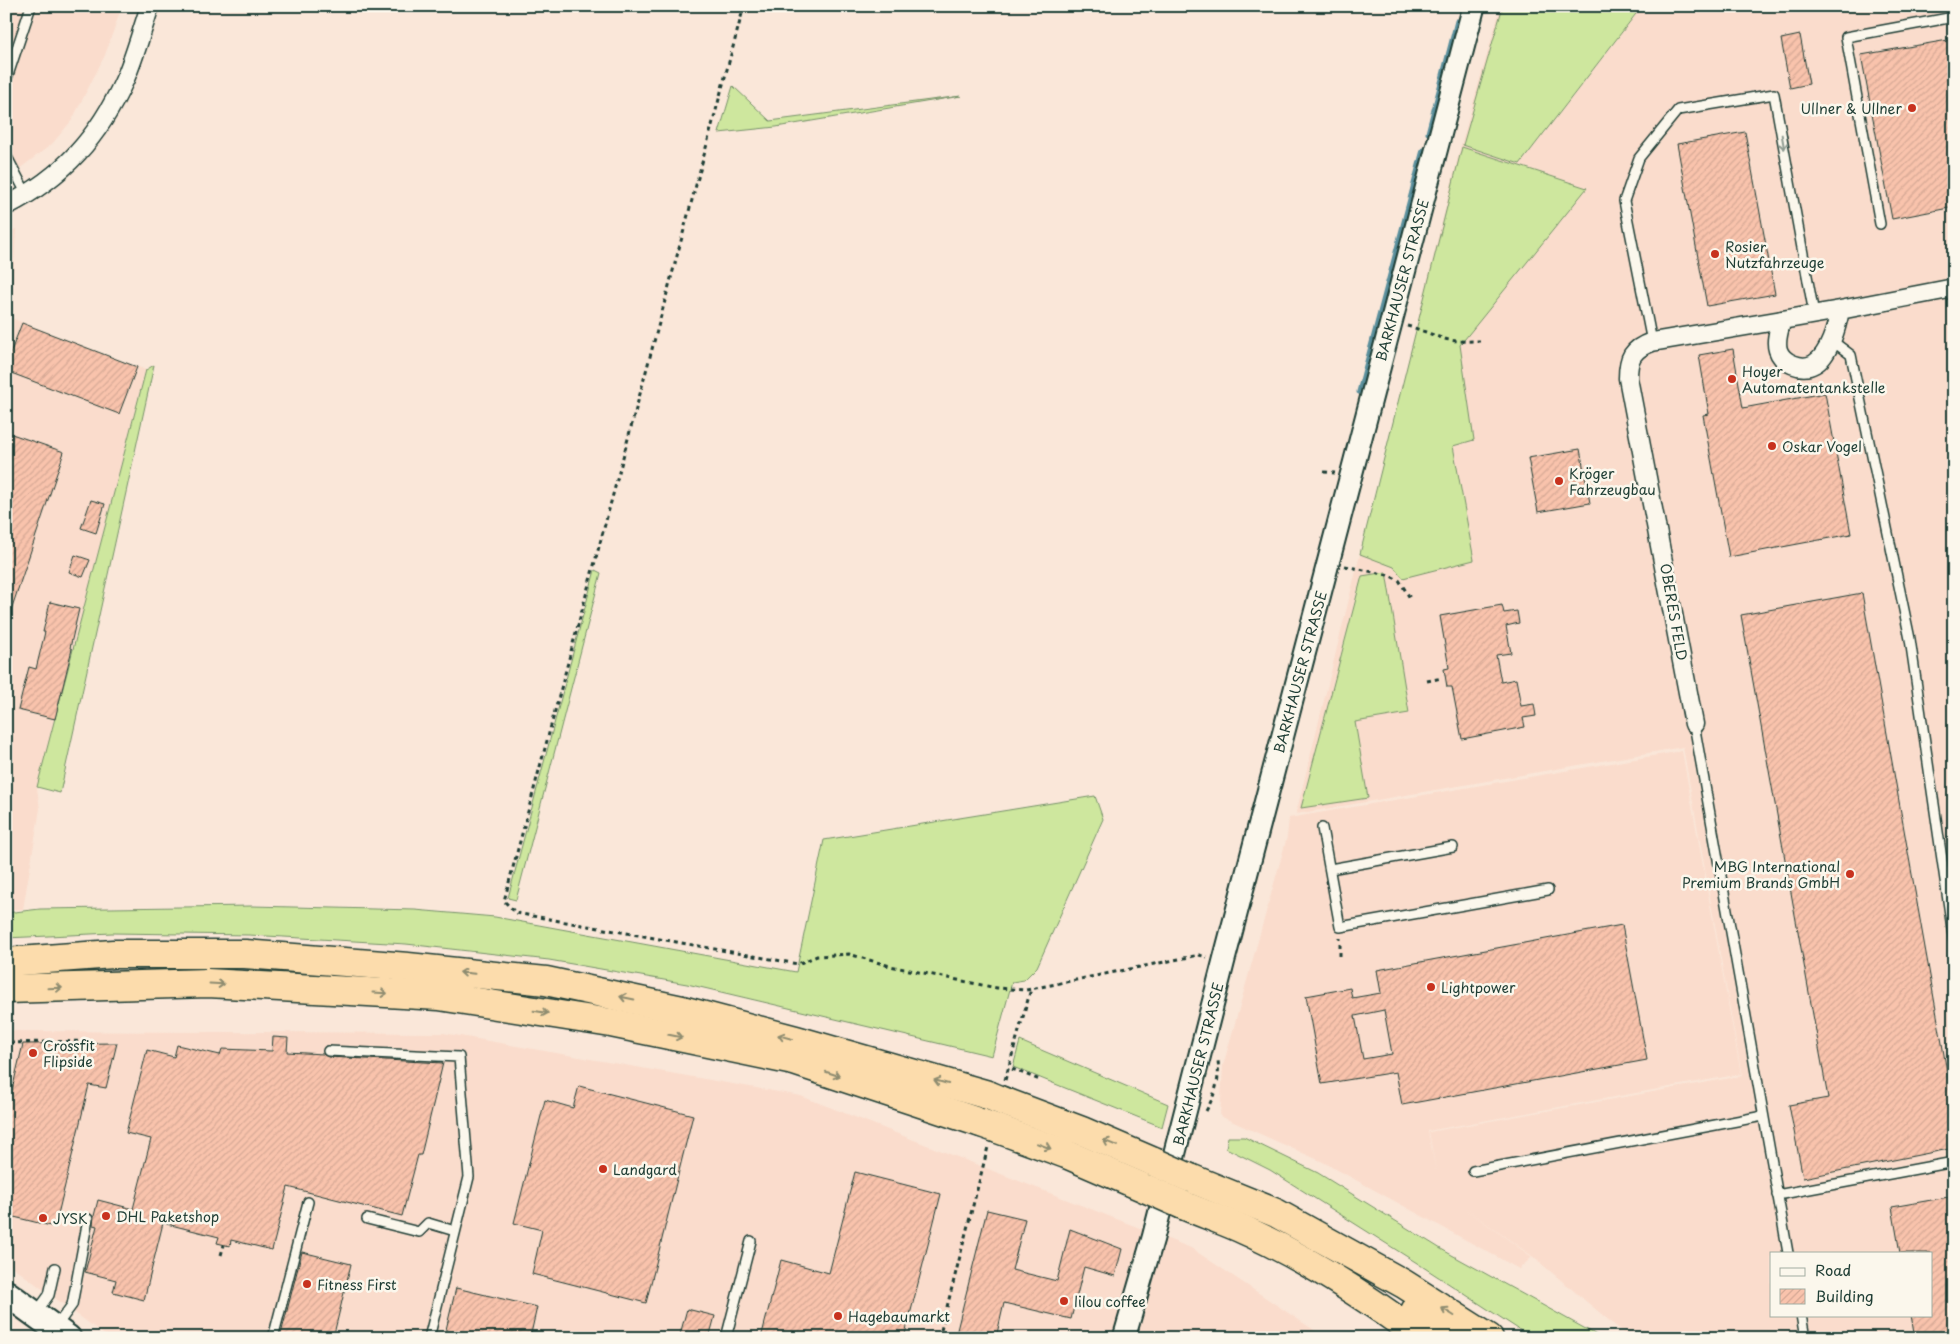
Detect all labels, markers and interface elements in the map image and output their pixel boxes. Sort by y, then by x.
place label: Ullner & Ullner [1801,98,1902,119]
marker: Ullner & Ullner [1906,102,1918,114]
one-way arrow [1778,134,1788,150]
street label: BARKHAUSER STRASSE [1370,196,1434,364]
place label: Rosier Nutzfahrzeuge [1725,236,1825,273]
marker: Rosier Nutzfahrzeuge [1709,248,1721,260]
place label: Hoyer Automatentankstelle [1742,361,1886,398]
marker: Hoyer Automatentankstelle [1726,373,1738,385]
place label: Oskar Vogel [1782,436,1862,457]
marker: Oskar Vogel [1766,440,1778,452]
place label: Kröger Fahrzeugbau [1569,463,1656,500]
marker: Kröger Fahrzeugbau [1553,475,1565,487]
street label: OBERES FELD [1655,562,1693,662]
street label: BARKHAUSER STRASSE [1268,588,1332,756]
place label: MBG International Premium Brands GmbH [1682,856,1840,893]
marker: MBG International Premium Brands GmbH [1844,868,1856,880]
one-way arrow [459,968,475,978]
place label: Lightpower [1441,977,1516,998]
one-way arrow [209,979,225,988]
street label: BARKHAUSER STRASSE [1168,980,1228,1148]
marker: Lightpower [1425,981,1437,993]
one-way arrow [47,983,63,992]
one-way arrow [371,988,387,997]
one-way arrow [620,993,636,1003]
one-way arrow [532,1008,548,1018]
one-way arrow [667,1032,683,1042]
one-way arrow [778,1032,794,1041]
place label: Crossfit Flipside [43,1035,95,1072]
marker: Crossfit Flipside [27,1047,39,1059]
one-way arrow [825,1070,841,1079]
one-way arrow [934,1076,950,1086]
one-way arrow [1103,1137,1118,1147]
one-way arrow [1035,1142,1051,1151]
place label: Landgard [613,1159,677,1180]
marker: Landgard [597,1163,609,1175]
place label: DHL Paketshop [116,1206,219,1227]
place label: JYSK [53,1208,88,1229]
marker: DHL Paketshop [100,1210,112,1222]
marker: JYSK [37,1212,49,1224]
legend [1770,1252,1932,1316]
text: Road [1815,1258,1851,1281]
place label: Fitness First [317,1274,397,1295]
marker: Fitness First [301,1278,313,1290]
text: Building [1815,1284,1874,1307]
place label: lilou coffee [1074,1291,1146,1312]
marker: lilou coffee [1058,1295,1070,1307]
place label: Hagebaumarkt [848,1306,950,1327]
one-way arrow [1441,1307,1455,1317]
marker: Hagebaumarkt [832,1310,844,1322]

